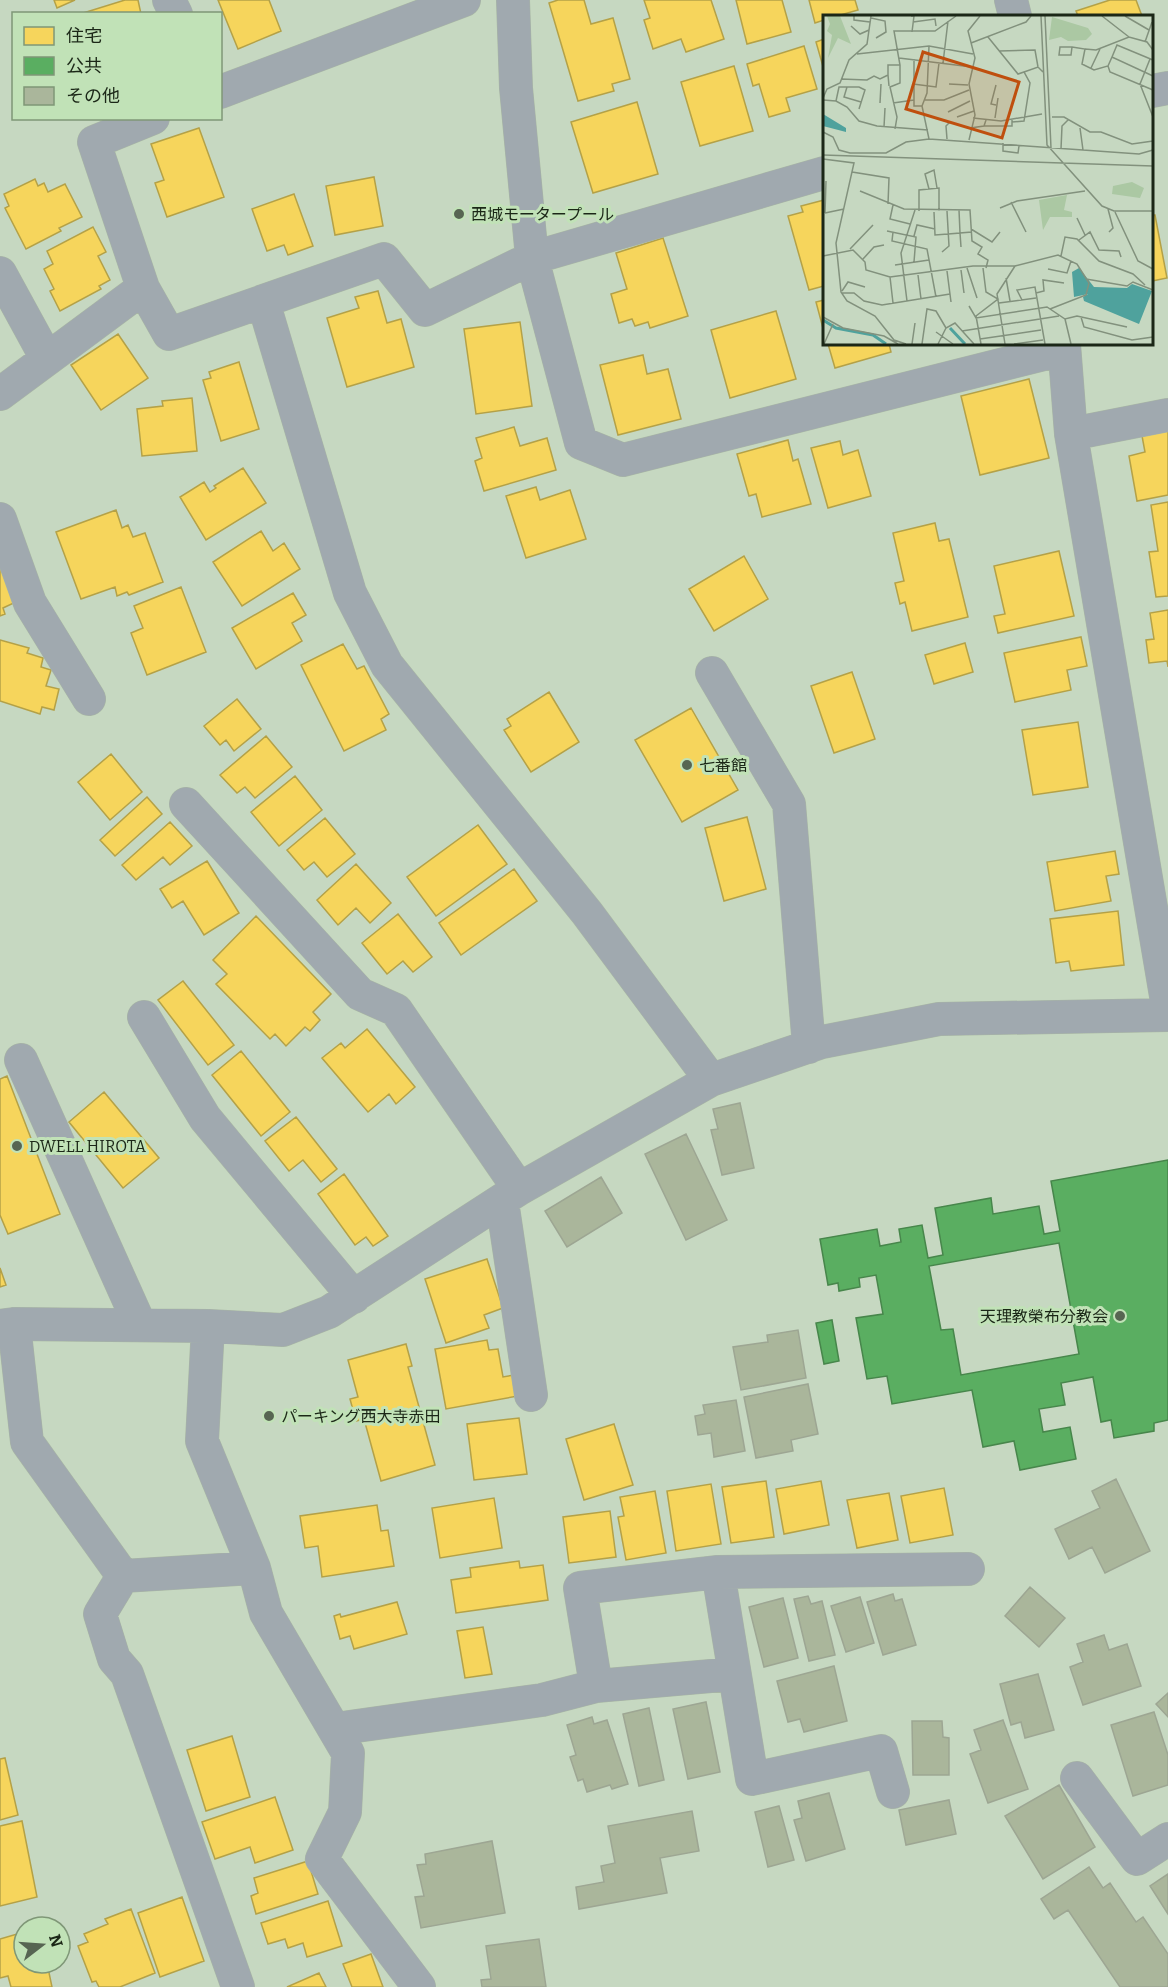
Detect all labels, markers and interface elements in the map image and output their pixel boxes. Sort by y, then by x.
legend [12,12,222,120]
inset map [823,15,1153,345]
text: 住宅 [66,25,102,47]
text: 公共 [66,55,102,77]
text: その他 [66,85,120,107]
place label: 西城モータープール [471,205,614,224]
marker: 西城モータープール [452,207,466,221]
place label: 七番館 [699,756,747,775]
marker: 七番館 [680,758,694,772]
place label: DWELL HIROTA [29,1137,147,1156]
marker: DWELL HIROTA [10,1139,24,1153]
place label: 天理教榮布分教会 [980,1307,1108,1326]
marker: 天理教榮布分教会 [1113,1309,1127,1323]
place label: パーキング西大寺赤田 [281,1407,441,1426]
marker: パーキング西大寺赤田 [262,1409,276,1423]
north arrow [12,1915,72,1975]
text: N [45,1932,67,1949]

